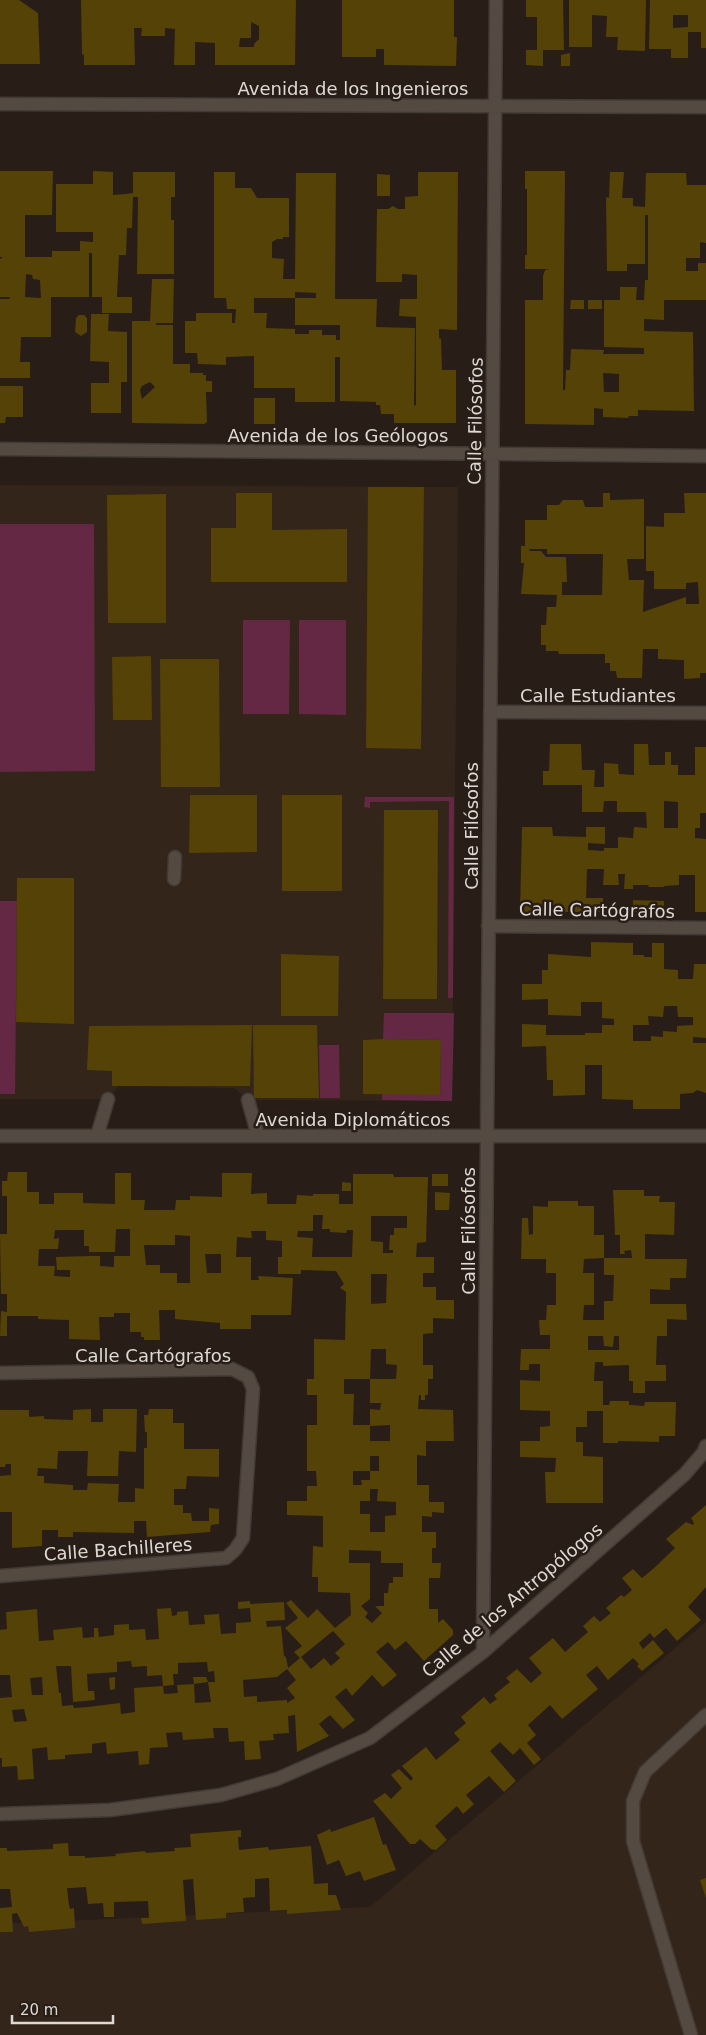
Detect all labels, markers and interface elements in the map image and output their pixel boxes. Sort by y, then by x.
street label: Avenida de los Ingenieros [237,78,469,99]
street label: Calle Filósofos [463,357,487,485]
street label: Avenida de los Geólogos [228,425,448,446]
street label: Calle Estudiantes [520,685,676,706]
street label: Calle Filósofos [461,762,482,890]
street label: Calle Cartógrafos [519,898,675,922]
street label: Avenida Diplomáticos [256,1109,450,1130]
street label: Calle Filósofos [458,1167,479,1295]
street label: Calle Cartógrafos [75,1345,231,1366]
street label: Calle de los Antropólogos [418,1518,606,1682]
street label: Calle Bachilleres [43,1533,193,1565]
scale bar [12,1992,114,2024]
text: 20 m [20,2001,58,2019]

